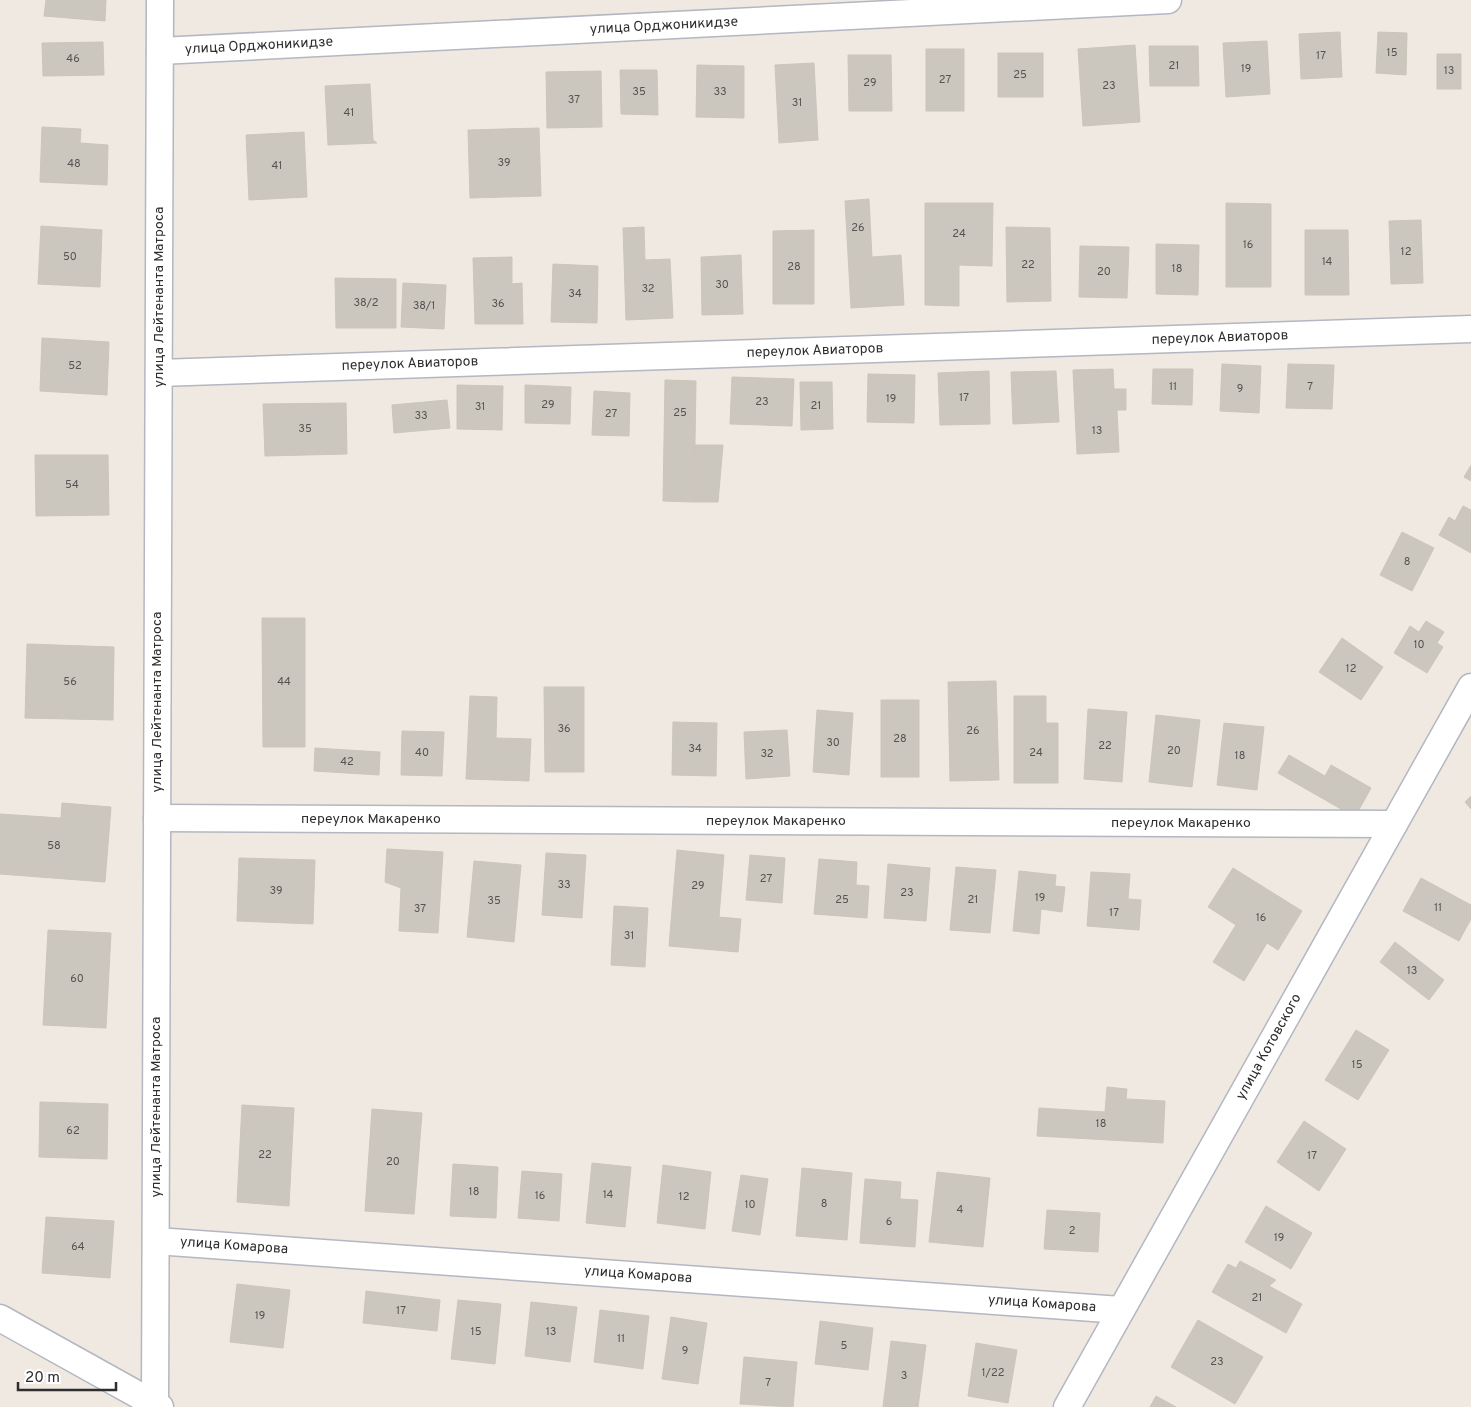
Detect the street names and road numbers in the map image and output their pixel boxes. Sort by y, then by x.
street label: улица Орджоникидзе [589,14,739,38]
street label: улица Орджоникидзе [184,34,334,58]
street label: улица Лейтенанта Матроса [151,207,168,387]
street label: переулок Авиаторов [1151,327,1289,349]
street label: переулок Авиаторов [746,340,884,362]
street label: переулок Авиаторов [341,353,479,375]
street label: улица Лейтенанта Матроса [149,612,166,792]
street label: переулок Макаренко [301,811,441,828]
street label: переулок Макаренко [706,813,846,830]
street label: переулок Макаренко [1111,815,1251,832]
street label: улица Котовского [1233,991,1305,1103]
street label: улица Лейтенанта Матроса [148,1017,165,1197]
street label: улица Комарова [179,1234,289,1258]
street label: улица Комарова [583,1263,693,1287]
street label: улица Комарова [987,1292,1097,1316]

